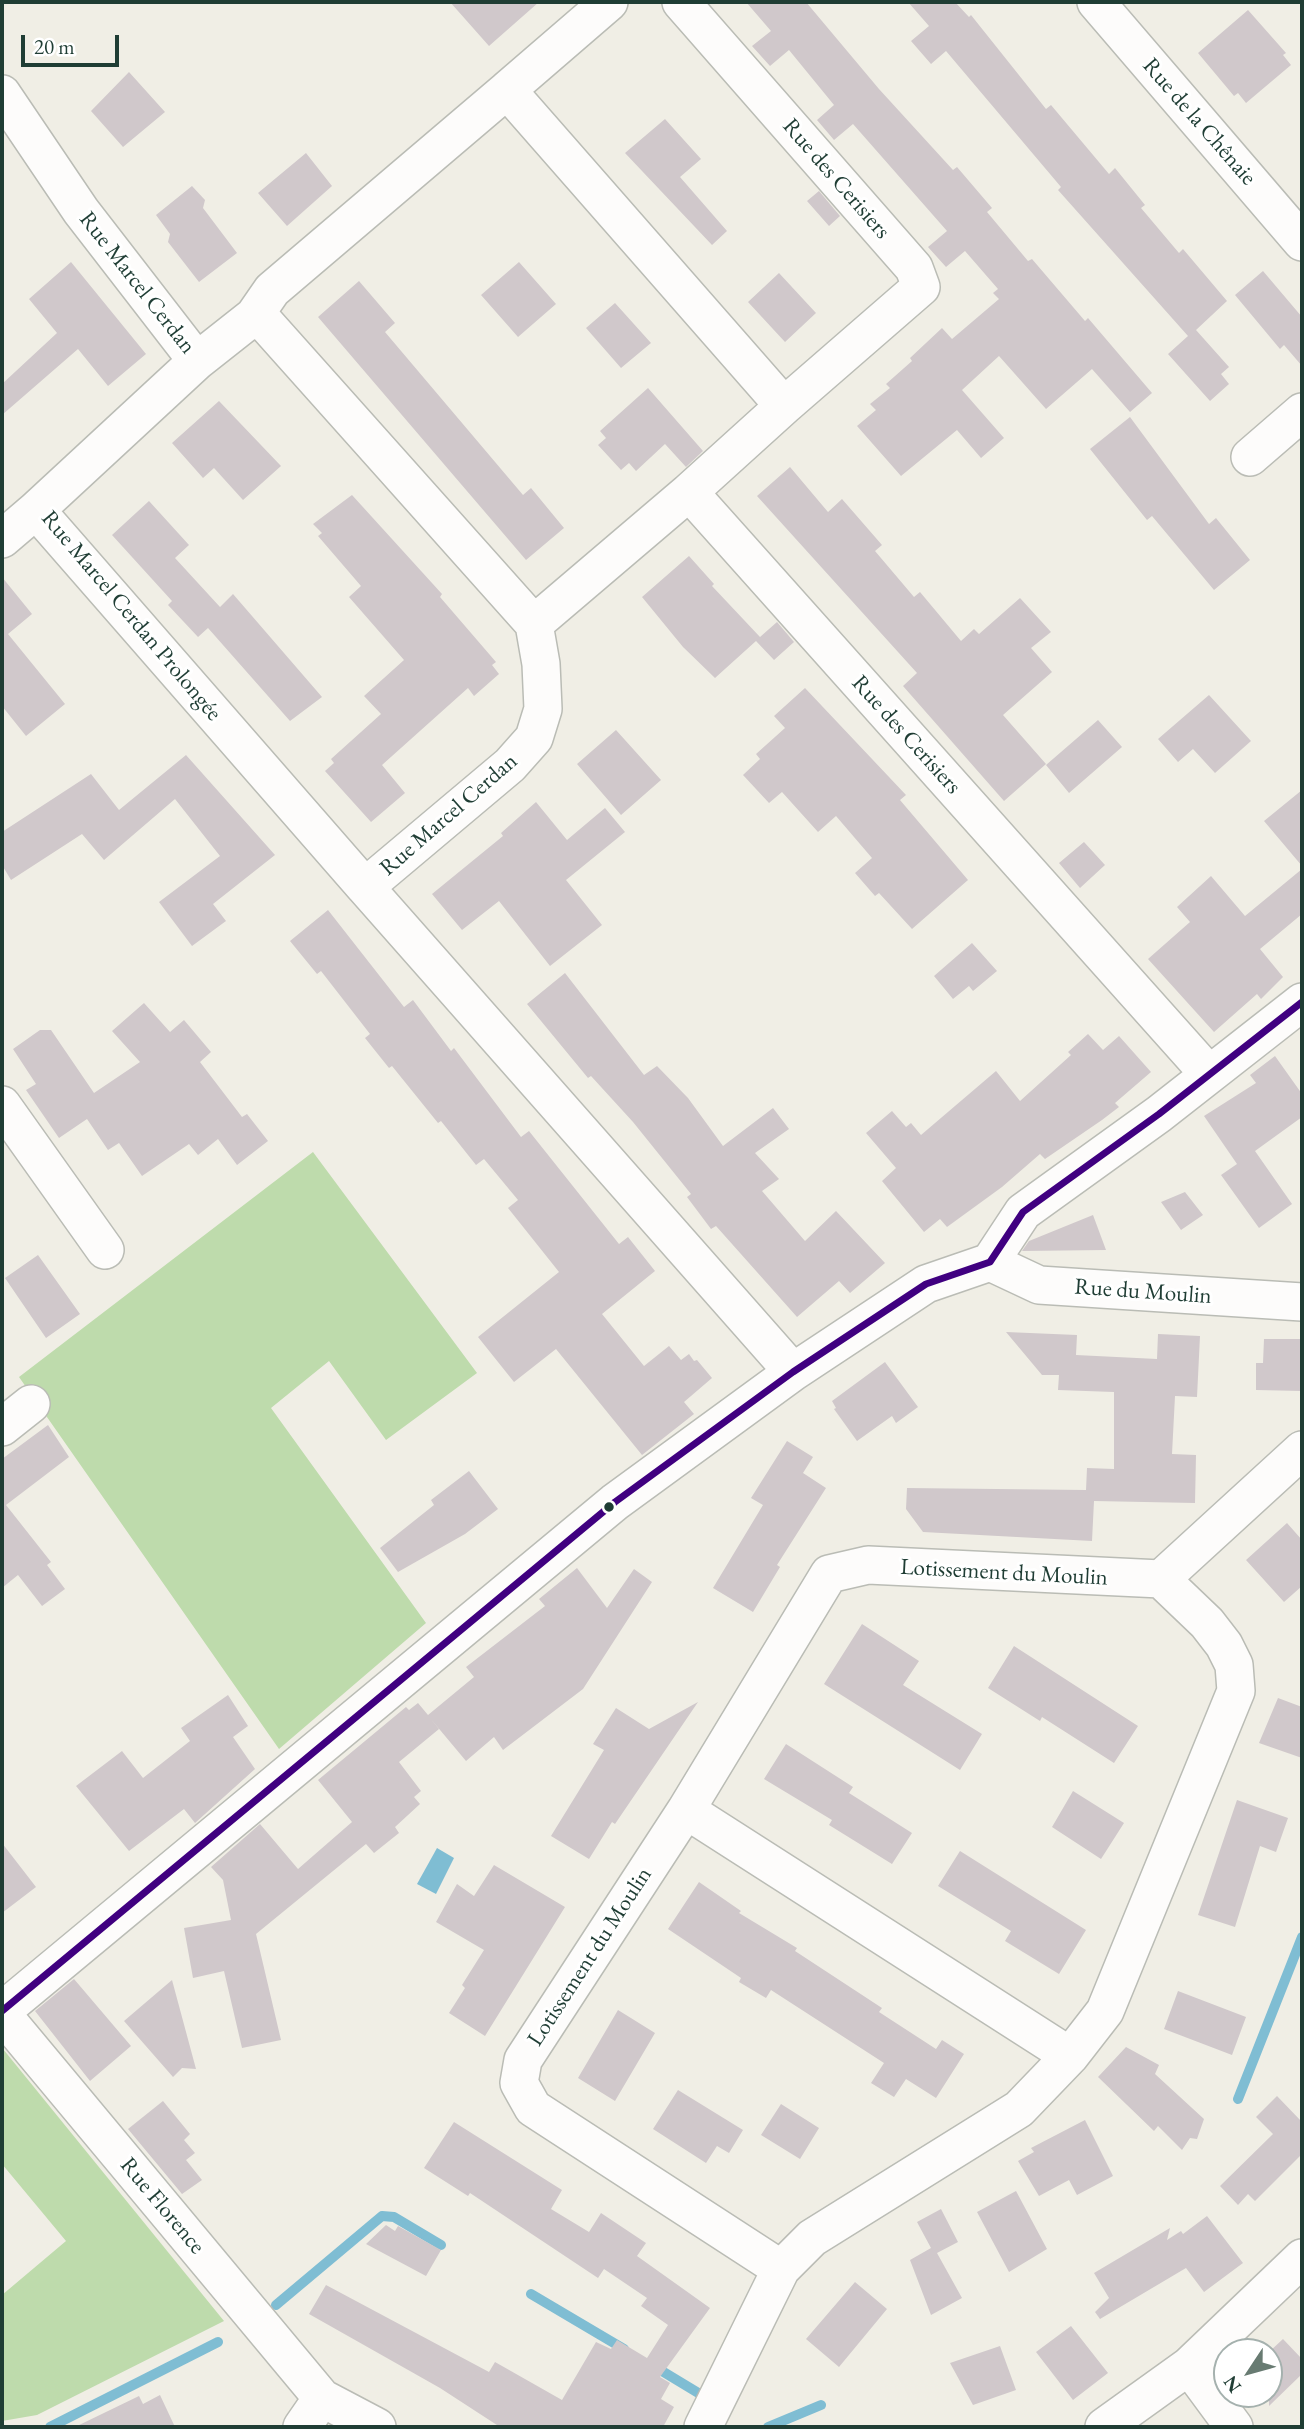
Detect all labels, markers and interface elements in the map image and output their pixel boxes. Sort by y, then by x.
scale bar [24,21,122,65]
text: 20 m [34,33,75,60]
street label: Rue de la Chênaie [1136,53,1262,191]
street label: Rue des Cerisiers [776,113,896,245]
street label: Rue Marcel Cerdan [73,206,201,360]
street label: Rue Marcel Cerdan Prolongée [35,505,227,727]
street label: Rue des Cerisiers [845,670,967,800]
street label: Rue Marcel Cerdan [375,748,523,882]
street label: Rue du Moulin [1073,1273,1213,1311]
unlabelled marker [602,1500,616,1514]
street label: Lotissement du Moulin [900,1554,1108,1592]
street label: Lotissement du Moulin [522,1862,658,2052]
street label: Rue Florence [114,2152,210,2260]
north arrow [1213,2338,1283,2408]
text: N [1218,2371,1247,2398]

